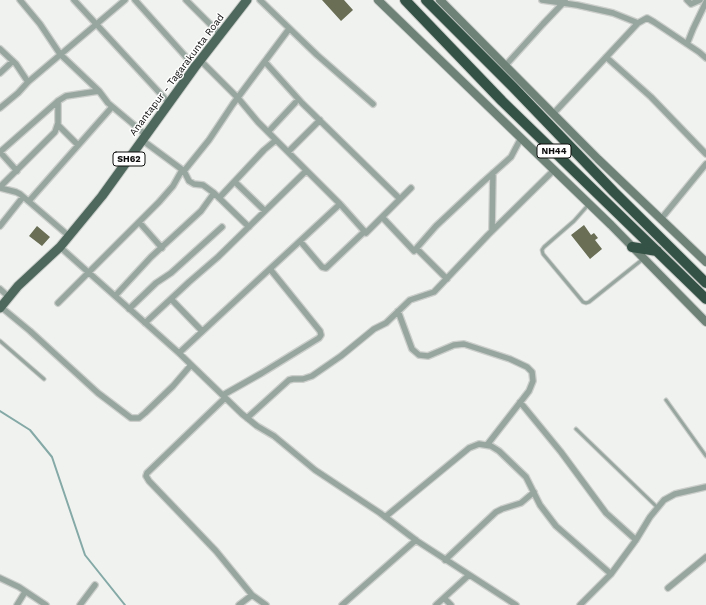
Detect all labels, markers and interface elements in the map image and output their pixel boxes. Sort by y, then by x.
street label: Anantapur - Tagarakunta Road [127,12,227,138]
road number: NH44 [537,144,571,158]
road number: SH62 [113,152,145,166]

